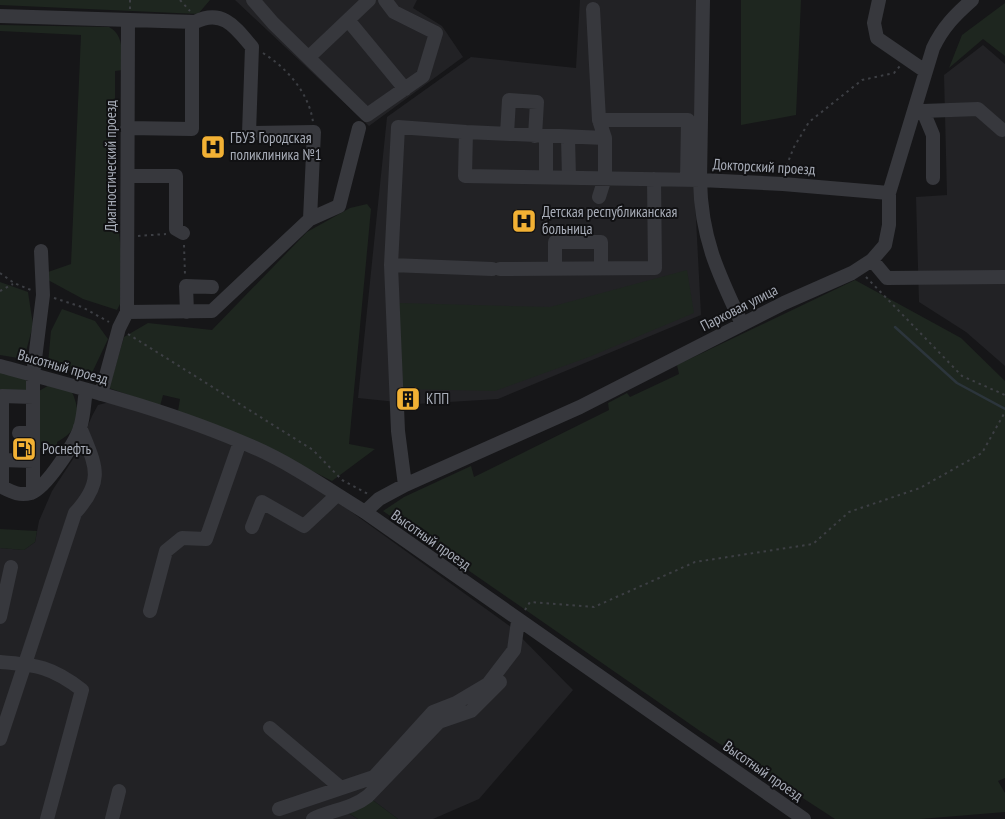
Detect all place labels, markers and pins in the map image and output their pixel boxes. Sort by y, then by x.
place label: ГБУЗ Городская поликлиника №1 [230,128,322,164]
hospital icon: ГБУЗ Городская поликлиника №1 [200,134,226,160]
place label: Детская республиканская больница [542,202,677,238]
hospital icon: Детская республиканская больница [511,208,537,234]
building icon: КПП [395,386,421,412]
place label: КПП [426,389,449,408]
fuel station icon: Роснефть [11,436,37,462]
place label: Роснефть [42,439,92,458]

